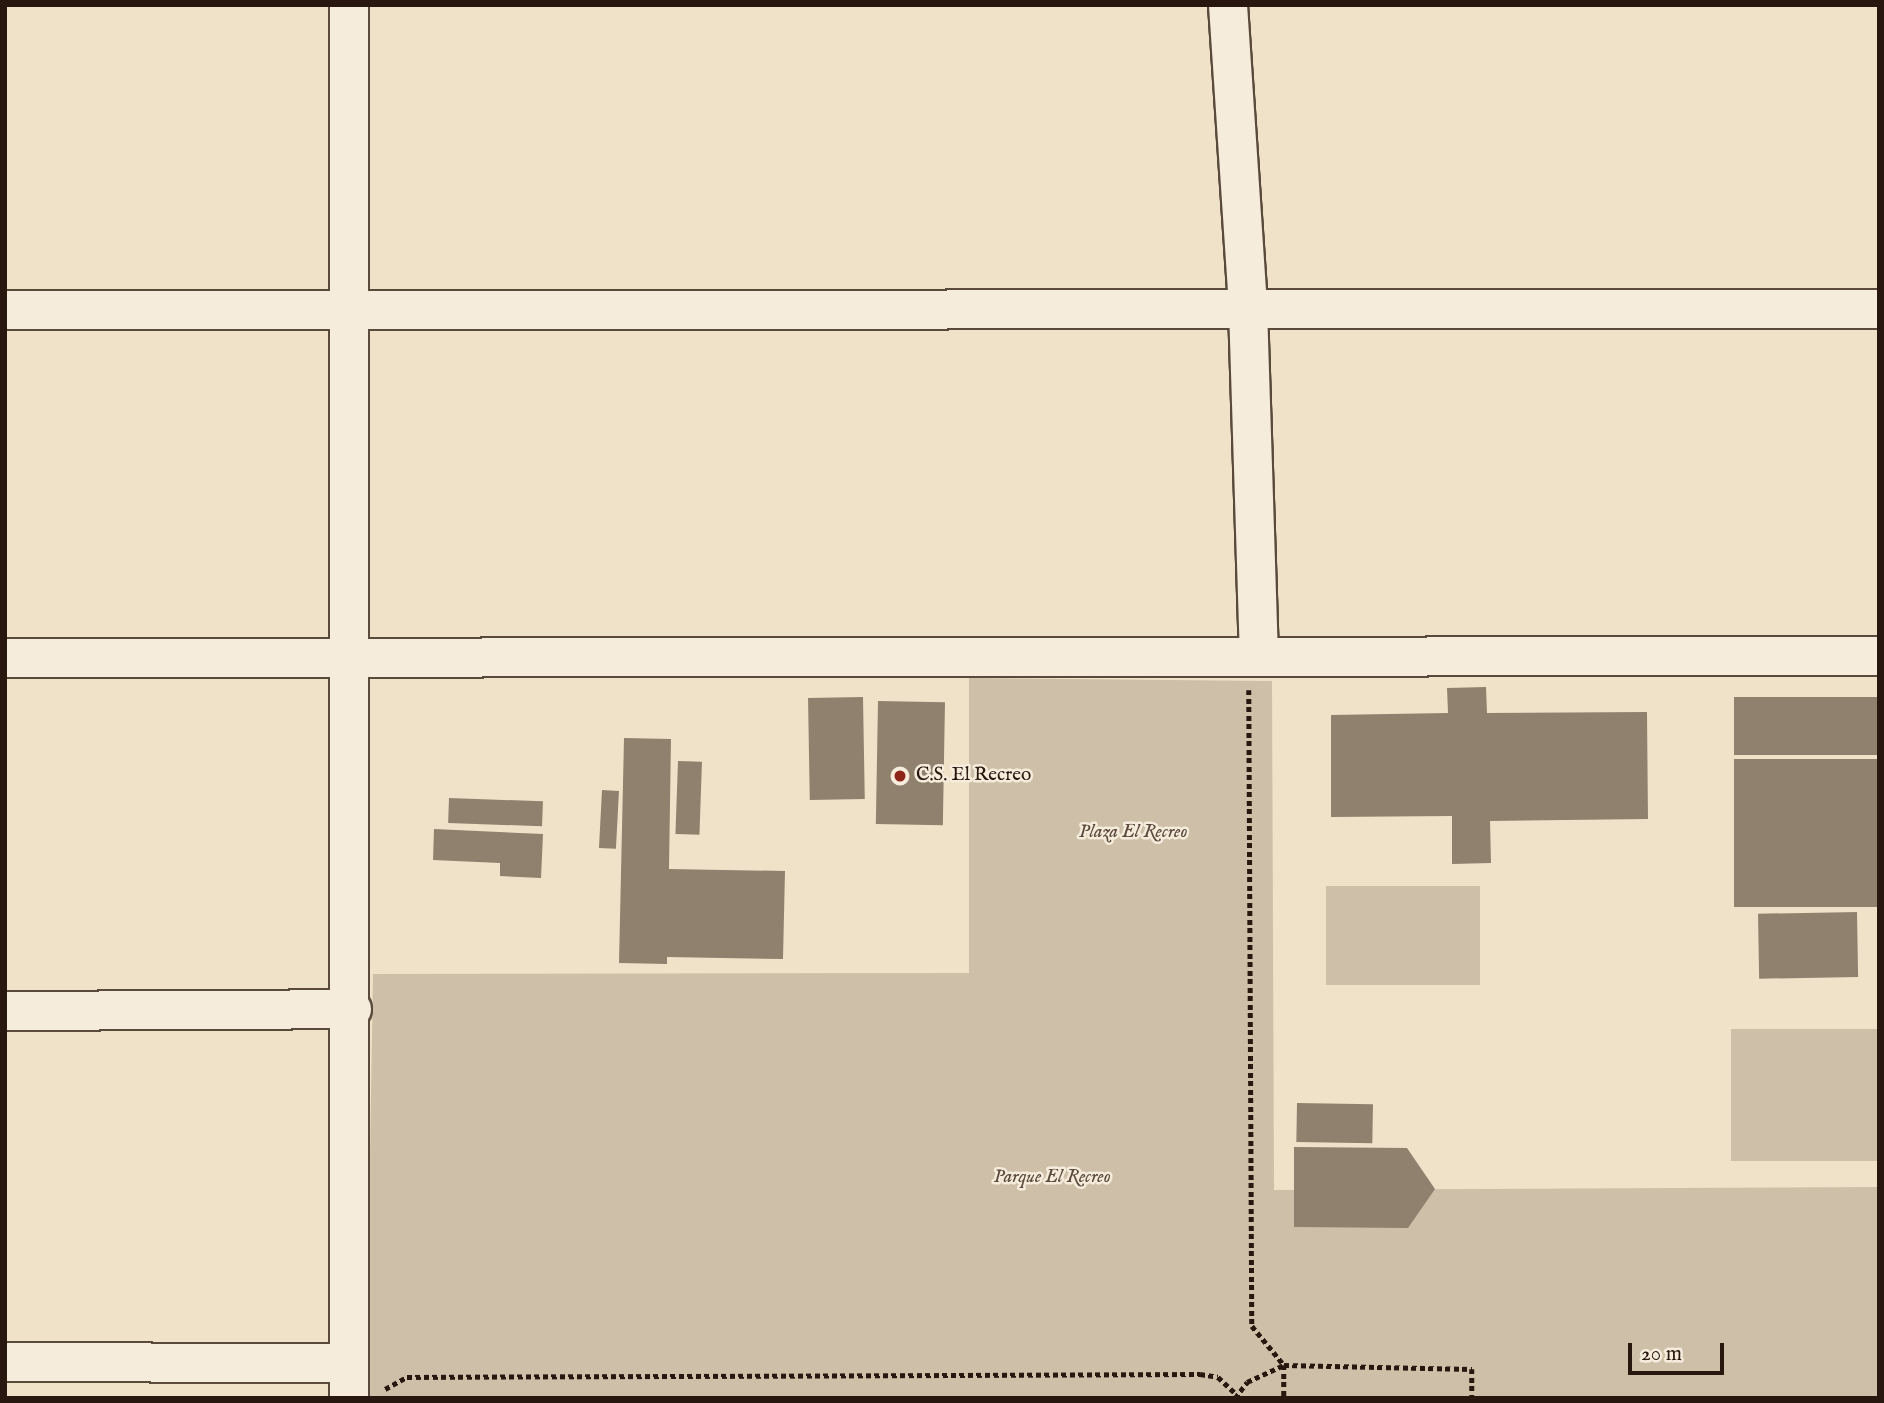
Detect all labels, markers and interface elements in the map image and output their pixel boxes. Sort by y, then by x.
place label: C.S. El Recreo [916,765,1031,787]
marker: C.S. El Recreo [890,766,910,786]
park label: Plaza El Recreo [1079,822,1187,844]
park label: Parque El Recreo [993,1167,1111,1189]
scale bar [1632,1330,1728,1374]
text: 20 m [1641,1341,1682,1368]

